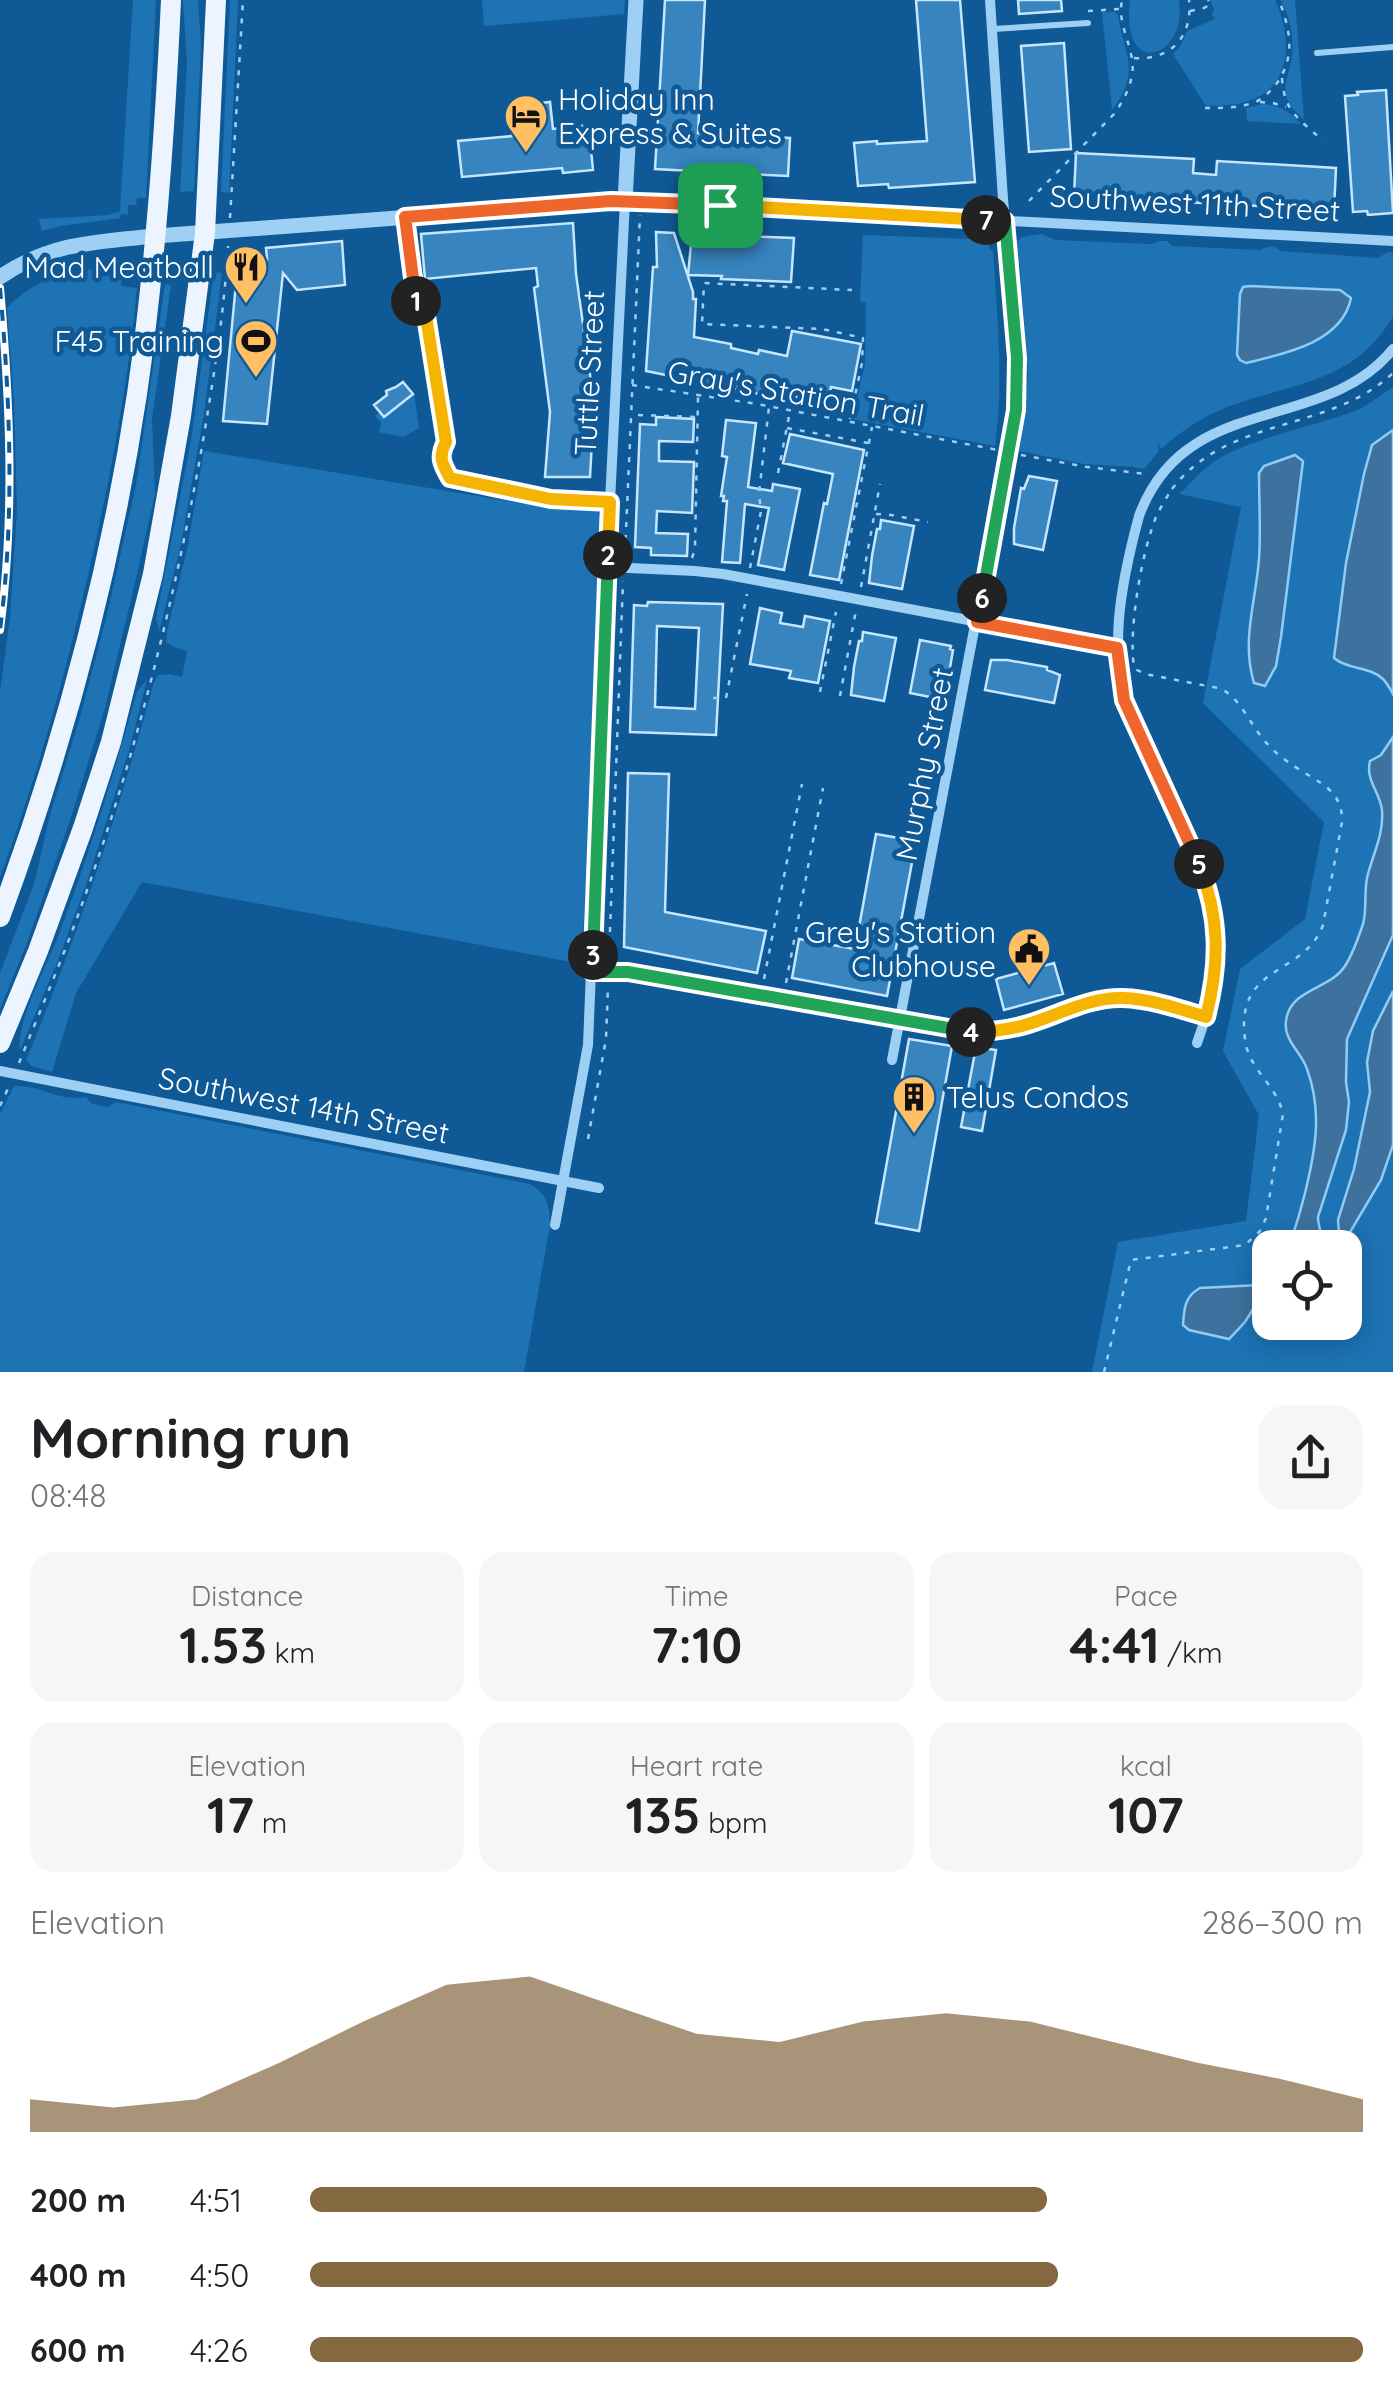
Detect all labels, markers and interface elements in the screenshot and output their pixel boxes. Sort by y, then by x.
place label: Holiday Inn Express & Suites [558,80,782,152]
hotel icon: Holiday Inn Express & Suites [503,93,549,154]
pin [678,163,763,248]
street label: Southwest 11th Street [1049,176,1341,230]
icon: arrive [693,178,748,233]
pin: 7 [961,195,1011,245]
text: 7 [978,202,994,237]
restaurant icon: Mad Meatball [223,244,269,305]
place label: Mad Meatball [24,248,214,286]
pin: 1 [391,276,441,326]
text: 1 [411,283,421,318]
street label: Tuttle Street [566,289,612,457]
sports icon: F45 Training [233,318,279,379]
place label: F45 Training [55,322,224,360]
street label: Gray's Station Trail [665,352,927,434]
pin: 2 [583,530,633,580]
text: 2 [600,537,616,572]
pin: 6 [957,573,1007,623]
text: 6 [974,580,990,615]
street label: Murphy Street [887,664,961,864]
pin: 5 [1174,839,1224,889]
text: 5 [1191,846,1207,881]
place label: Grey's Station Clubhouse [805,913,996,985]
public building icon: Grey's Station Clubhouse [1006,926,1052,987]
pin: 3 [568,930,618,980]
text: 3 [585,937,601,972]
pin: 4 [946,1007,996,1057]
text: 4 [963,1014,979,1049]
street label: Southwest 14th Street [156,1058,452,1152]
building icon: Telus Condos [891,1074,937,1135]
place label: Telus Condos [946,1078,1129,1116]
map controls [1252,1230,1362,1340]
button: locate [1252,1230,1362,1340]
text: Morning run [30,1403,351,1472]
button: share [1258,1405,1363,1510]
text: 08:48 [30,1475,106,1515]
text: Distance [191,1578,303,1613]
text: Time [664,1578,729,1613]
text: Pace [1114,1578,1178,1613]
text: 1.53 [179,1613,267,1676]
text: 7:10 [651,1613,742,1676]
text: 4:41 [1069,1613,1160,1676]
text: km [267,1635,315,1670]
text: /km [1160,1635,1222,1670]
text: Elevation [188,1748,306,1783]
text: Heart rate [630,1748,763,1783]
text: kcal [1120,1748,1172,1783]
text: 17 [207,1783,254,1846]
text: 135 [625,1783,700,1846]
text: 107 [1108,1783,1184,1846]
text: m [254,1805,287,1840]
text: bpm [700,1805,768,1840]
text: Elevation [30,1902,165,1942]
text: 286–300 m [1202,1902,1363,1942]
text: 200 m [30,2180,126,2220]
text: 4:51 [190,2180,242,2220]
text: 400 m [30,2255,127,2295]
text: 4:50 [190,2255,249,2295]
text: 600 m [30,2330,125,2370]
text: 4:26 [190,2330,248,2370]

